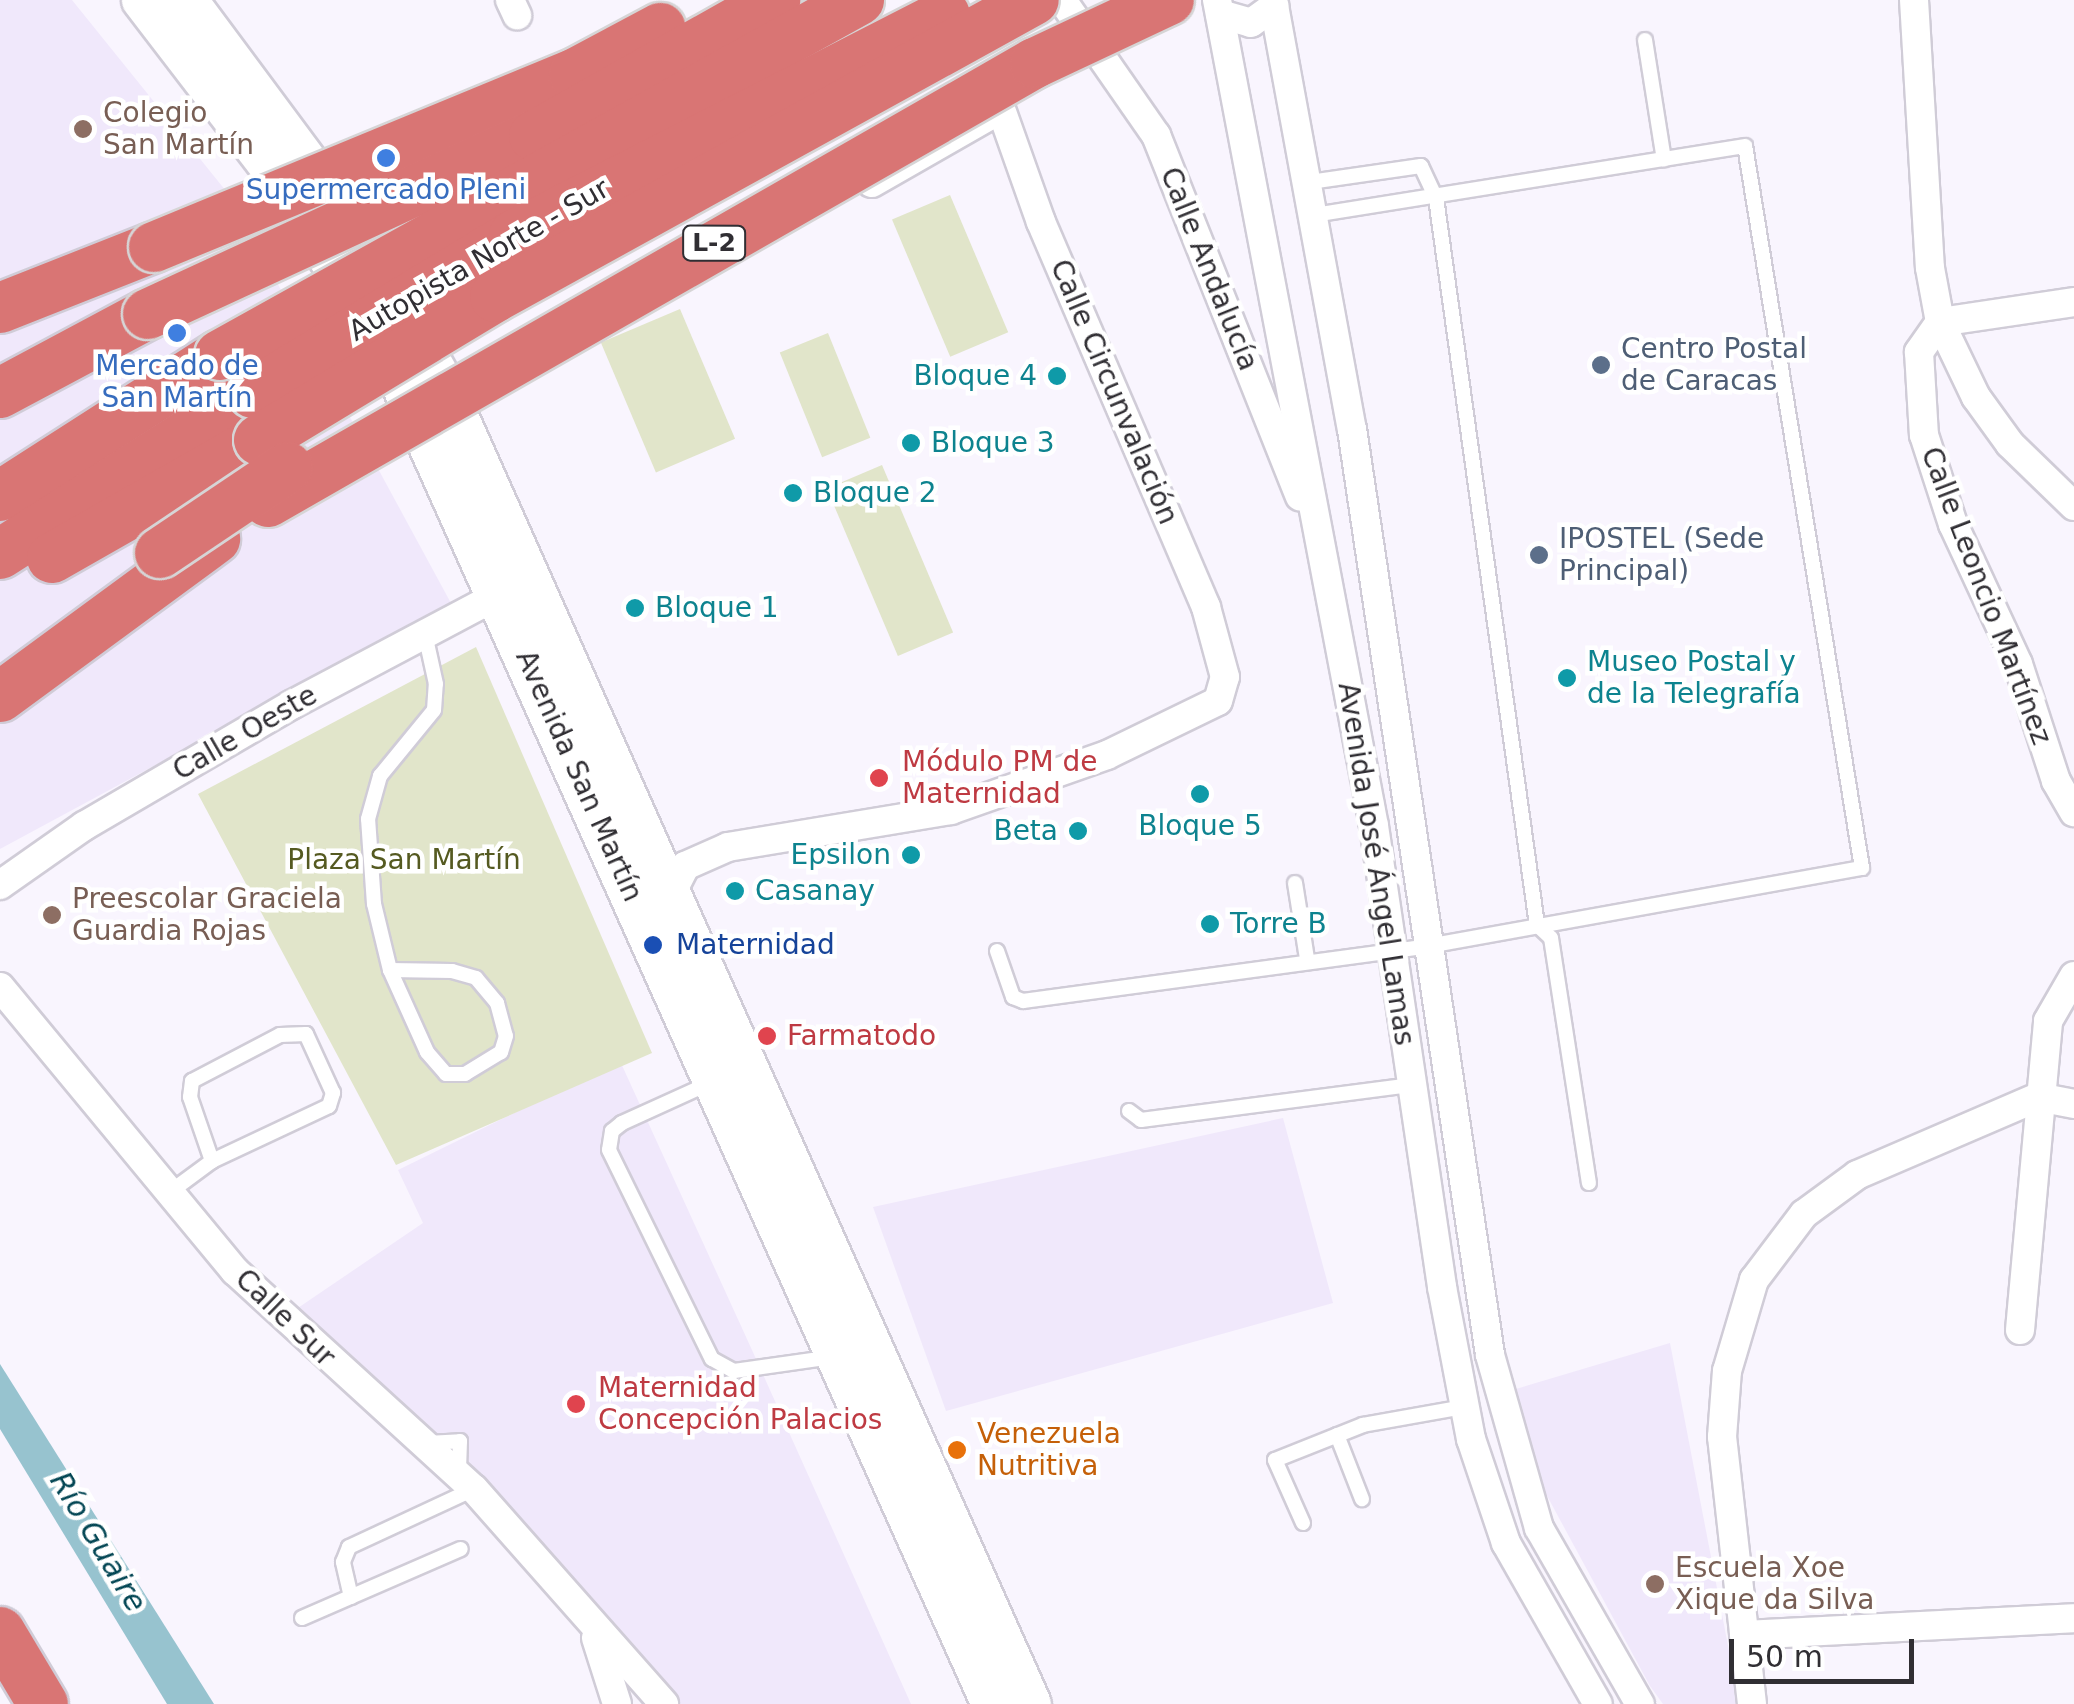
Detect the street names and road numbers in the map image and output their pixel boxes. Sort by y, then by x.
street label: Calle Andalucía [1153,163,1265,375]
street label: Autopista Norte - Sur [343,172,615,348]
road number: L-2 [682,223,746,263]
street label: Calle Circunvalación [1043,255,1185,529]
street label: Calle Leoncio Martínez [1914,442,2058,750]
street label: Avenida San Martín [508,645,650,907]
street label: Calle Oeste [167,678,323,788]
street label: Avenida José Ángel Lamas [1331,680,1421,1048]
street label: Calle Sur [228,1262,342,1374]

